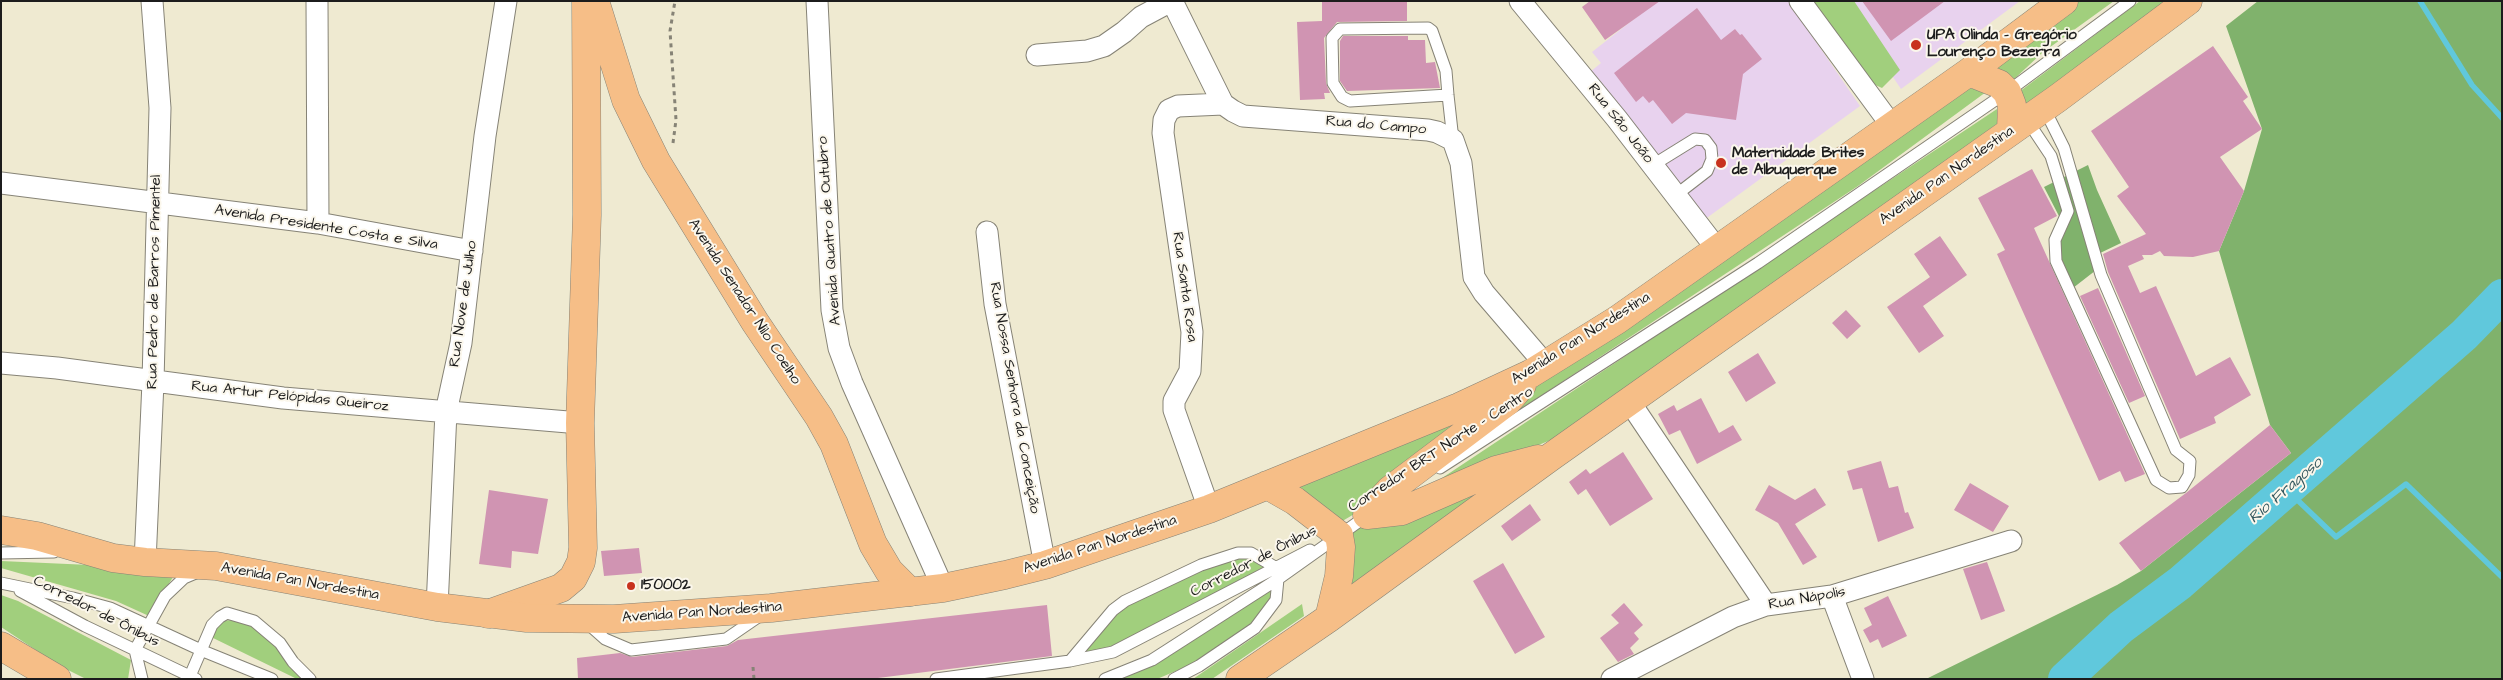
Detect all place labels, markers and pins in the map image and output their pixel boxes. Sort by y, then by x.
place label: UPA Olinda – Gregório Lourenço Bezerra [1927,27,2077,62]
marker: UPA Olinda – Gregório Lourenço Bezerra [1909,38,1923,52]
place label: Maternidade Brites de Albuquerque [1732,145,1864,180]
marker: Maternidade Brites de Albuquerque [1714,156,1728,170]
place label: 150002 [641,577,691,595]
marker: 150002 [625,580,637,592]

